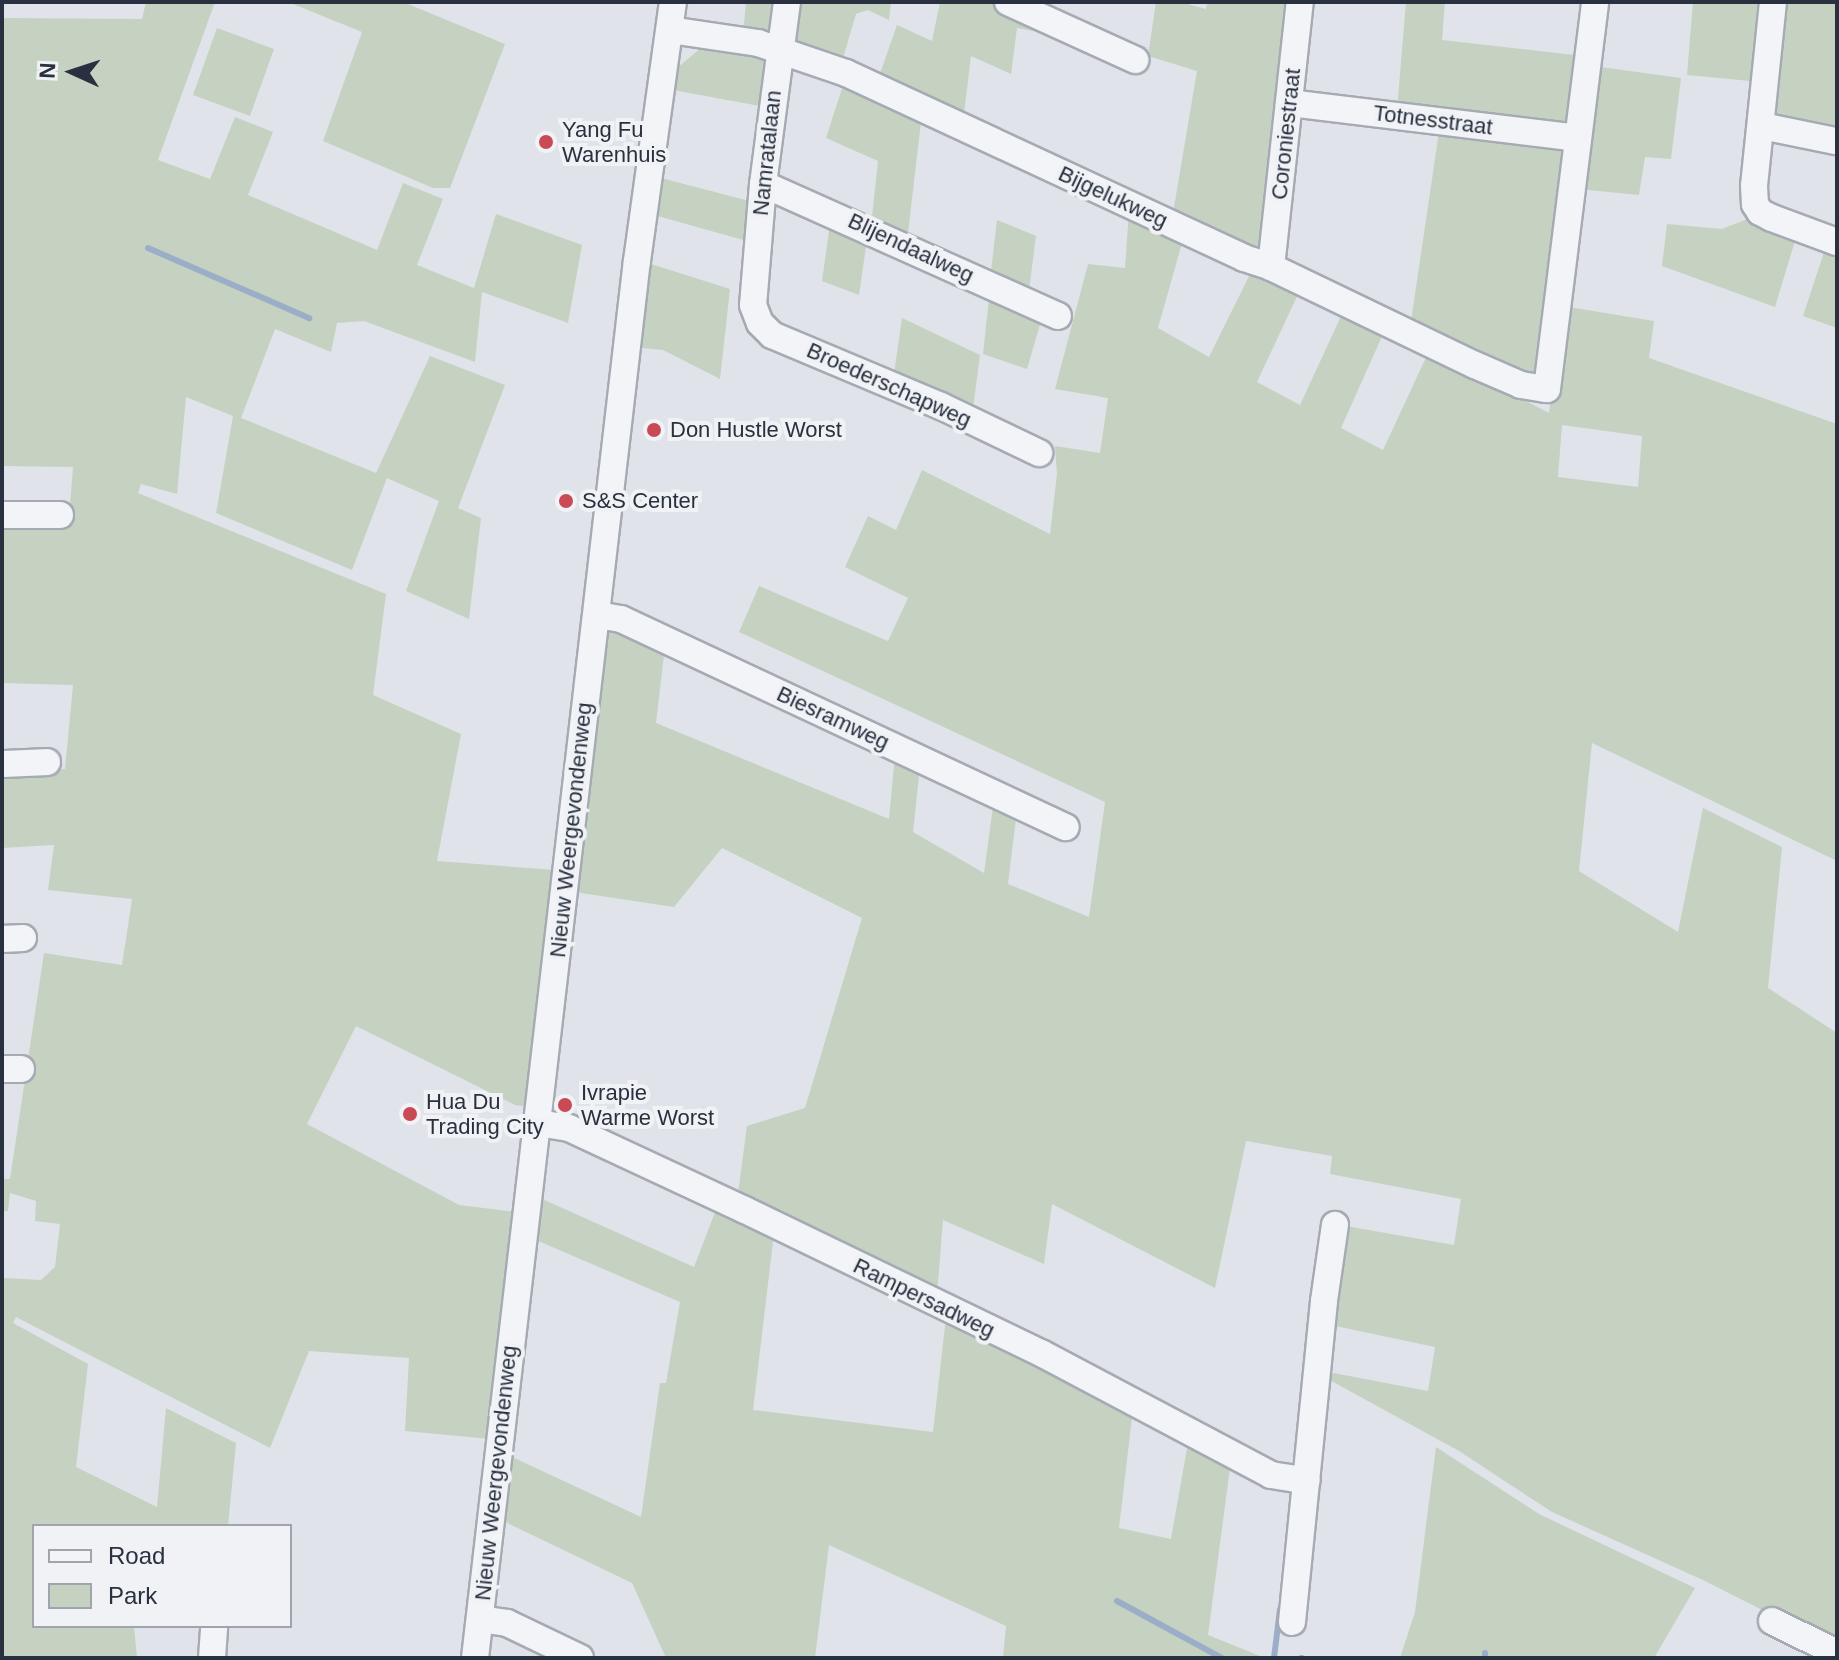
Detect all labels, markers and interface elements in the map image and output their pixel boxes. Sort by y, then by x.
north arrow [32,32,112,112]
text: N [35,62,60,79]
street label: Coroniestraat [1266,67,1306,201]
street label: Namratalaan [747,89,787,217]
street label: Totnesstraat [1372,100,1494,140]
place label: Yang Fu Warenhuis [562,116,666,168]
marker: Yang Fu Warenhuis [537,133,555,151]
street label: Bijgelukweg [1054,160,1172,234]
street label: Blijendaalweg [844,207,978,289]
street label: Broederschapweg [803,337,975,433]
place label: Don Hustle Worst [670,417,842,443]
marker: Don Hustle Worst [645,421,663,439]
place label: S&S Center [582,488,698,514]
marker: S&S Center [557,492,575,510]
street label: Biesramweg [773,680,893,756]
street label: Nieuw Weergevondenweg [544,701,598,959]
place label: Ivrapie Warme Worst [581,1079,714,1130]
place label: Hua Du Trading City [426,1088,544,1140]
marker: Ivrapie Warme Worst [556,1096,574,1114]
marker: Hua Du Trading City [401,1105,419,1123]
street label: Rampersadweg [849,1252,999,1344]
street label: Nieuw Weergevondenweg [469,1344,523,1602]
legend [32,1524,292,1628]
text: Road [108,1542,165,1569]
text: Park [108,1582,157,1609]

